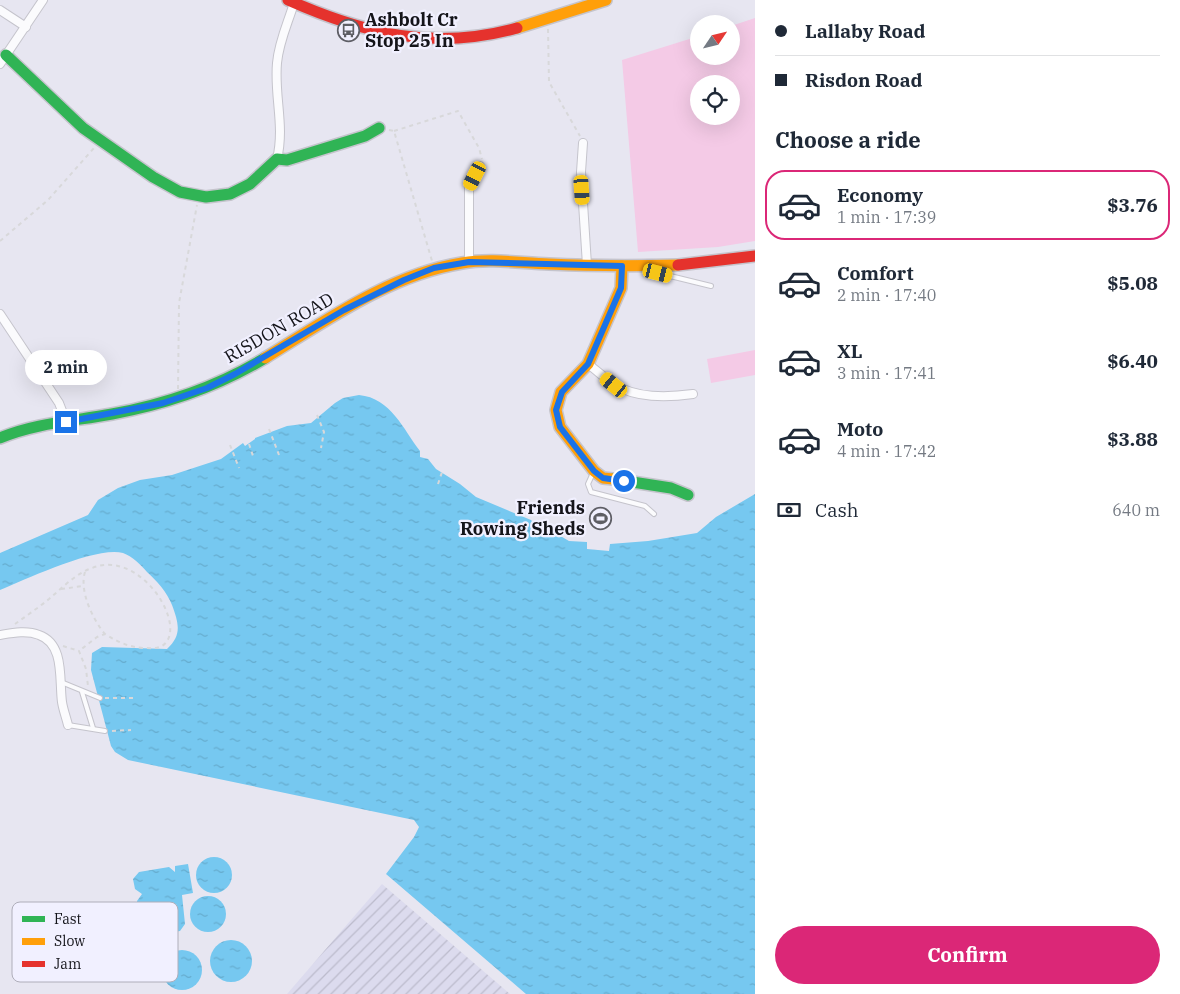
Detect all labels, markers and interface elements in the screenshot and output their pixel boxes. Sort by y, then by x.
place label: Ashbolt Cr Stop 25 In [365,8,458,52]
north arrow [690,15,740,65]
map controls [690,15,740,125]
bus stop icon: Ashbolt Cr Stop 25 In [337,18,361,42]
text: Lallaby Road [805,19,926,43]
text: Risdon Road [805,68,923,92]
button: locate [690,75,740,125]
text: Choose a ride [775,125,921,154]
car [461,159,488,193]
car [573,175,590,205]
icon: car [777,183,822,228]
text: Economy [837,183,923,207]
text: $3.76 [1107,193,1158,217]
text: 1 min · 17:39 [837,207,936,227]
icon: car [777,261,822,306]
text: Comfort [837,261,914,285]
car [641,262,674,284]
text: $5.08 [1107,271,1158,295]
text: 2 min · 17:40 [837,285,936,305]
street label: RISDON ROAD [220,287,337,368]
icon: car [777,339,822,384]
text: XL [837,339,863,363]
text: $6.40 [1107,349,1158,373]
callout: 2 min [25,350,107,384]
text: 2 min [44,357,88,377]
text: 3 min · 17:41 [837,363,936,383]
car [597,370,630,400]
route end [55,411,77,433]
icon: car [777,417,822,462]
text: Moto [837,417,883,441]
text: $3.88 [1107,427,1158,451]
text: 4 min · 17:42 [837,441,936,461]
route start [613,470,635,492]
place label: Friends Rowing Sheds [460,496,585,540]
icon: cash [775,496,803,524]
text: Cash [815,498,859,522]
text: 640 m [1112,500,1160,520]
sports icon: Friends Rowing Sheds [589,506,613,530]
legend [12,902,178,982]
text: Fast [54,910,82,928]
button: Confirm [775,926,1160,984]
text: Slow [54,932,85,950]
text: Jam [54,955,81,973]

